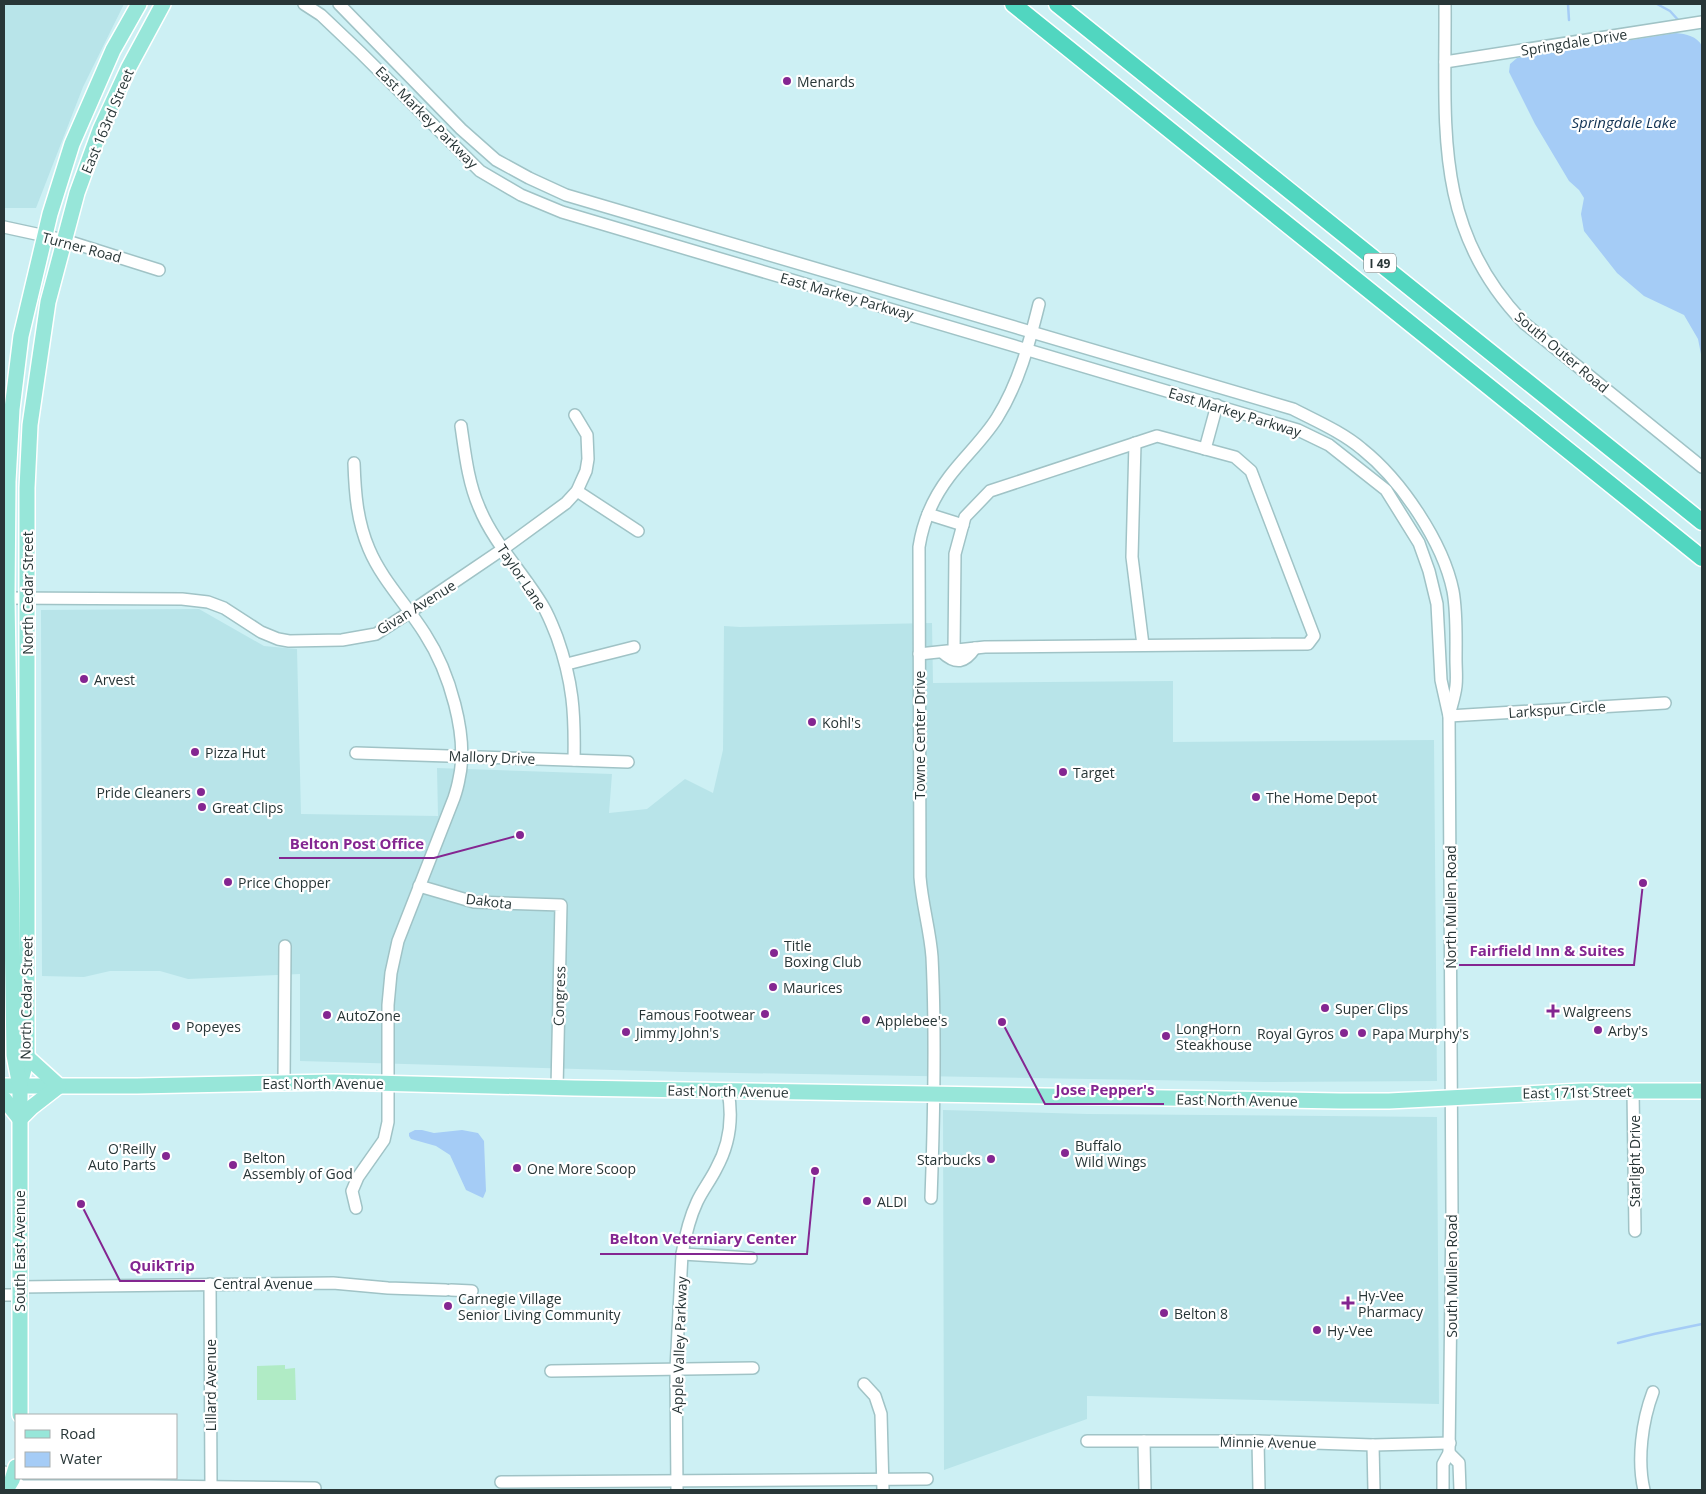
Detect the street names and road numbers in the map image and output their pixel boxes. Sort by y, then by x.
street label: Springdale Drive [1520,24,1629,60]
street label: East Markey Parkway [372,62,483,173]
street label: East 163rd Street [76,66,138,176]
street label: Turner Road [40,227,124,267]
road number: I 49 [1364,254,1396,272]
street label: East Markey Parkway [778,268,917,324]
street label: South Outer Road [1511,307,1613,397]
street label: East Markey Parkway [1166,383,1305,442]
street label: North Cedar Street [18,531,37,655]
street label: Taylor Lane [493,540,551,614]
street label: Givan Avenue [373,575,459,639]
street label: Towne Center Drive [910,670,929,799]
street label: Larkspur Circle [1508,696,1606,722]
street label: Mallory Drive [448,746,536,768]
street label: North Mullen Road [1441,845,1460,969]
street label: Dakota [465,889,513,913]
street label: North Cedar Street [15,936,37,1060]
street label: Congress [548,965,570,1026]
street label: East North Avenue [262,1074,384,1093]
street label: East North Avenue [667,1080,789,1102]
street label: East 171st Street [1522,1082,1632,1102]
street label: East North Avenue [1176,1089,1298,1111]
street label: Starlight Drive [1625,1115,1644,1207]
street label: South East Avenue [10,1190,29,1312]
street label: South Mullen Road [1442,1214,1461,1338]
street label: Central Avenue [213,1274,313,1293]
street label: Apple Valley Parkway [667,1275,691,1414]
street label: Lillard Avenue [201,1339,220,1431]
street label: Minnie Avenue [1219,1432,1317,1452]

